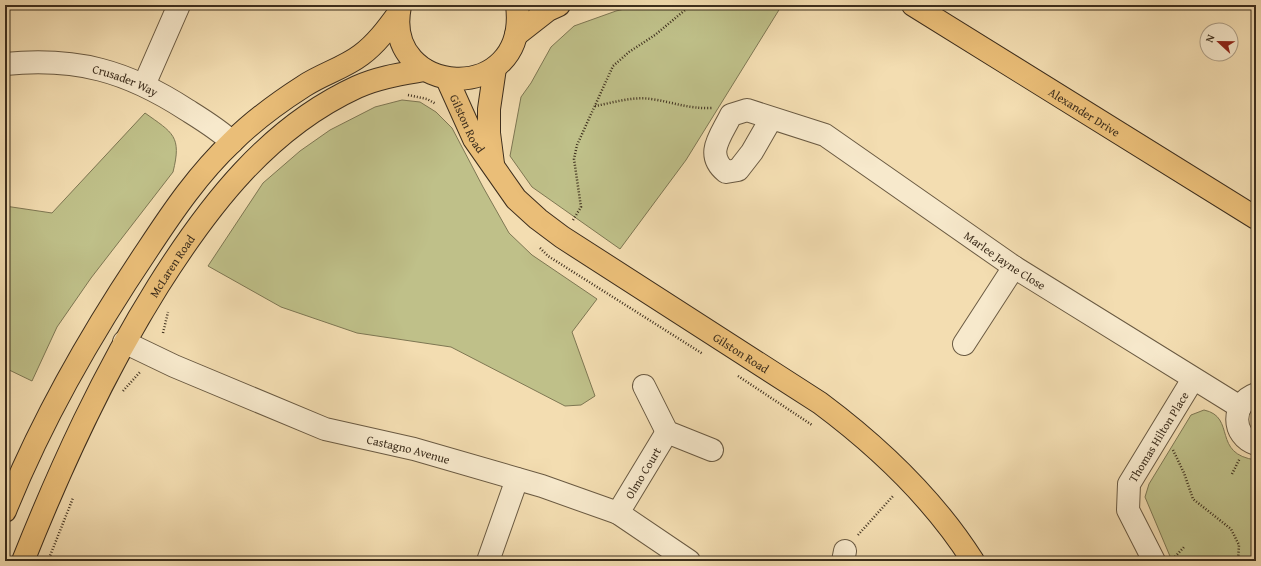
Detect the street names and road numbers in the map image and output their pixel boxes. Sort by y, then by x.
street label: Crusader Way [91,60,161,100]
street label: Alexander Drive [1046,83,1124,140]
street label: Gilston Road [446,91,490,157]
street label: Marlee Jayne Close [961,226,1049,293]
street label: McLaren Road [145,231,199,300]
street label: Gilston Road [710,328,773,377]
street label: Thomas Hilton Place [1124,387,1192,485]
street label: Castagno Avenue [365,430,453,468]
street label: Olmo Court [620,443,665,502]

